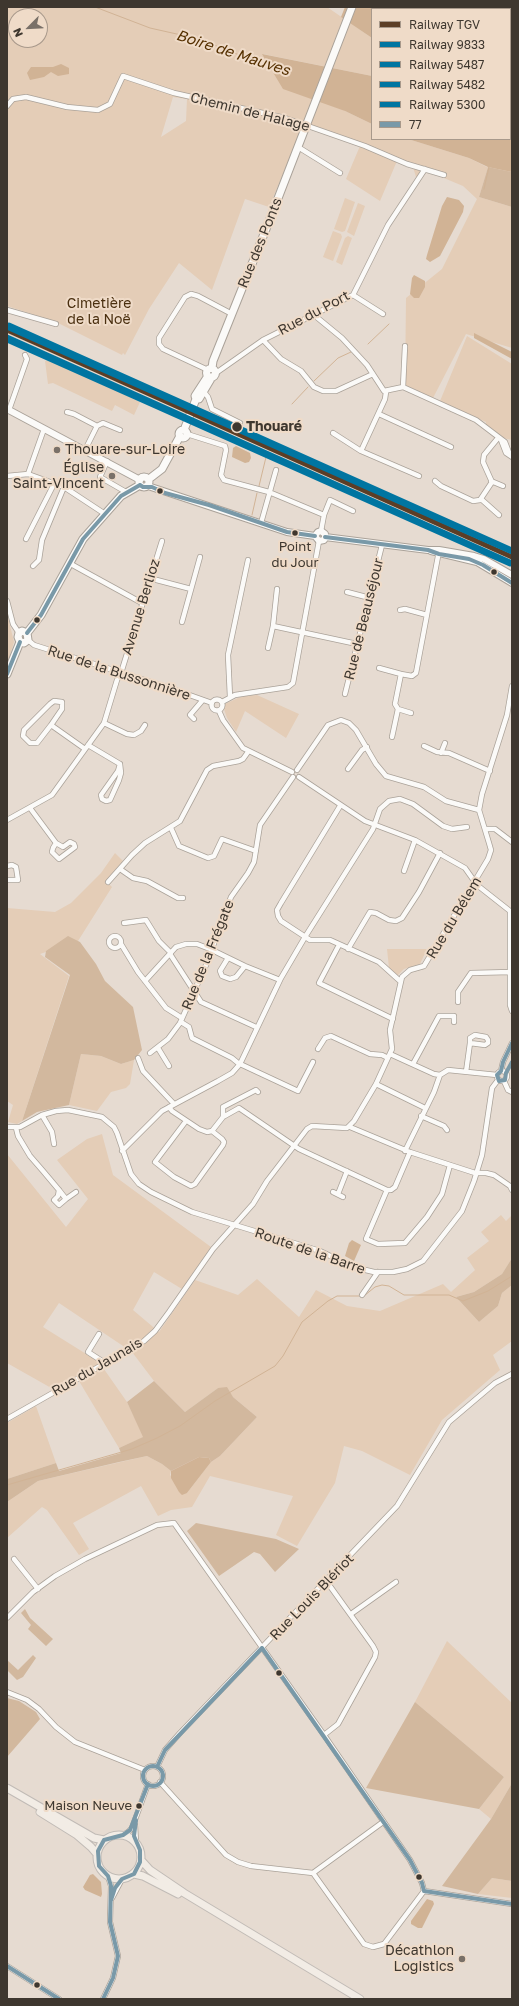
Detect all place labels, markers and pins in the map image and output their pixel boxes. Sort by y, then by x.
place label: Thouaré [246,419,302,435]
marker: Thouaré [230,420,244,434]
place label: Thouare-sur-Loire [65,442,185,458]
marker: Thouare-sur-Loire [52,445,62,455]
place label: Église Saint-Vincent [13,460,104,492]
marker: Église Saint-Vincent [107,471,117,481]
unlabelled marker [155,486,165,496]
marker: Point du Jour [290,528,300,538]
place label: Point du Jour [271,539,319,570]
unlabelled marker [489,567,499,577]
unlabelled marker [32,615,42,625]
unlabelled marker [274,1668,284,1678]
place label: Maison Neuve [44,1798,132,1814]
marker: Maison Neuve [134,1801,144,1811]
unlabelled marker [414,1872,424,1882]
place label: Décathlon Logistics [385,1943,454,1976]
marker: Décathlon Logistics [457,1954,467,1964]
unlabelled marker [32,1980,42,1990]

